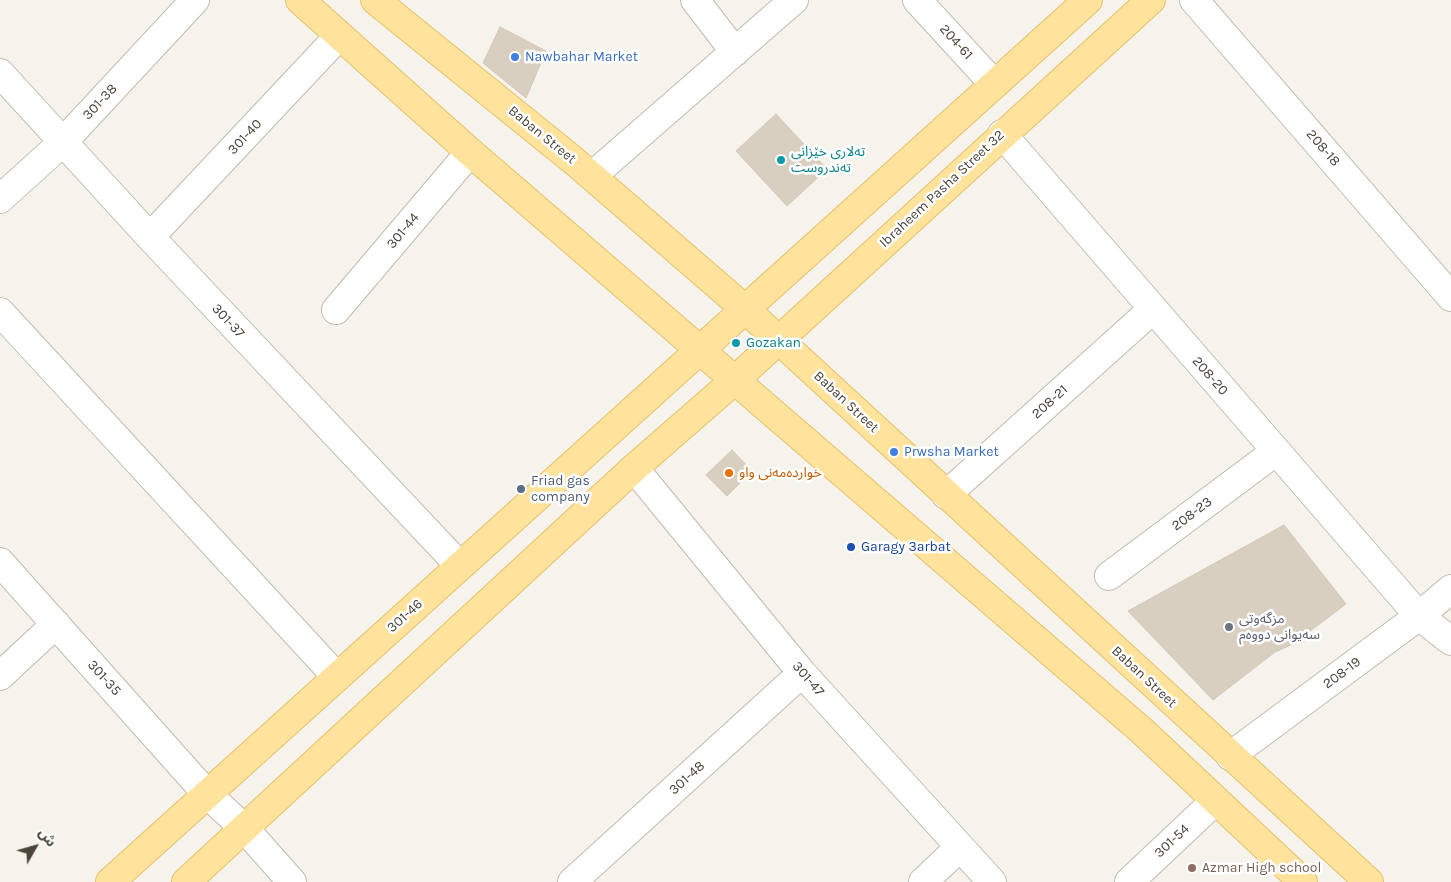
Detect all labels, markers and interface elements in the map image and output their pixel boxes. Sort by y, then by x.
street label: 204-61 [936,21,976,63]
place label: Nawbahar Market [525,49,638,65]
marker: Nawbahar Market [509,51,521,63]
street label: 301-38 [79,81,121,123]
street label: Baban Street [505,102,579,168]
street label: 301-40 [224,116,266,158]
street label: 208-18 [1303,126,1343,170]
street label: Ibraheem Pasha Street 32 [876,127,1008,251]
place label: تەلاری خێزانی تەندروست [791,144,865,176]
marker: تەلاری خێزانی تەندروست [775,154,787,166]
street label: 301-44 [383,210,423,252]
street label: 301-37 [208,300,248,342]
place label: Gozakan [746,335,801,351]
marker: Gozakan [730,337,742,349]
street label: 208-20 [1188,353,1232,399]
street label: Baban Street [810,368,882,436]
street label: 208-21 [1029,381,1071,423]
place label: Prwsha Market [904,444,999,460]
marker: Prwsha Market [888,446,900,458]
place label: خواردەمەنی واو [739,465,822,481]
marker: خواردەمەنی واو [723,467,735,479]
place label: Friad gas company [531,473,590,506]
marker: Friad gas company [515,483,527,495]
street label: 208-23 [1168,493,1216,535]
place label: Garagy 3arbat [861,539,951,555]
marker: Garagy 3arbat [845,541,857,553]
street label: 301-46 [384,596,426,636]
place label: مزگەوتی سەیوانی دووەم [1239,611,1320,644]
marker: مزگەوتی سەیوانی دووەم [1223,621,1235,633]
street label: Baban Street [1108,643,1180,711]
street label: 208-19 [1320,653,1364,693]
street label: 301-35 [84,657,124,699]
street label: 301-47 [788,658,828,700]
street label: 301-48 [666,758,708,798]
street label: 301-54 [1151,821,1193,861]
north arrow [10,822,60,872]
text: ش [35,825,60,850]
place label: Azmar High school [1202,860,1321,876]
marker: Azmar High school [1186,862,1198,874]

